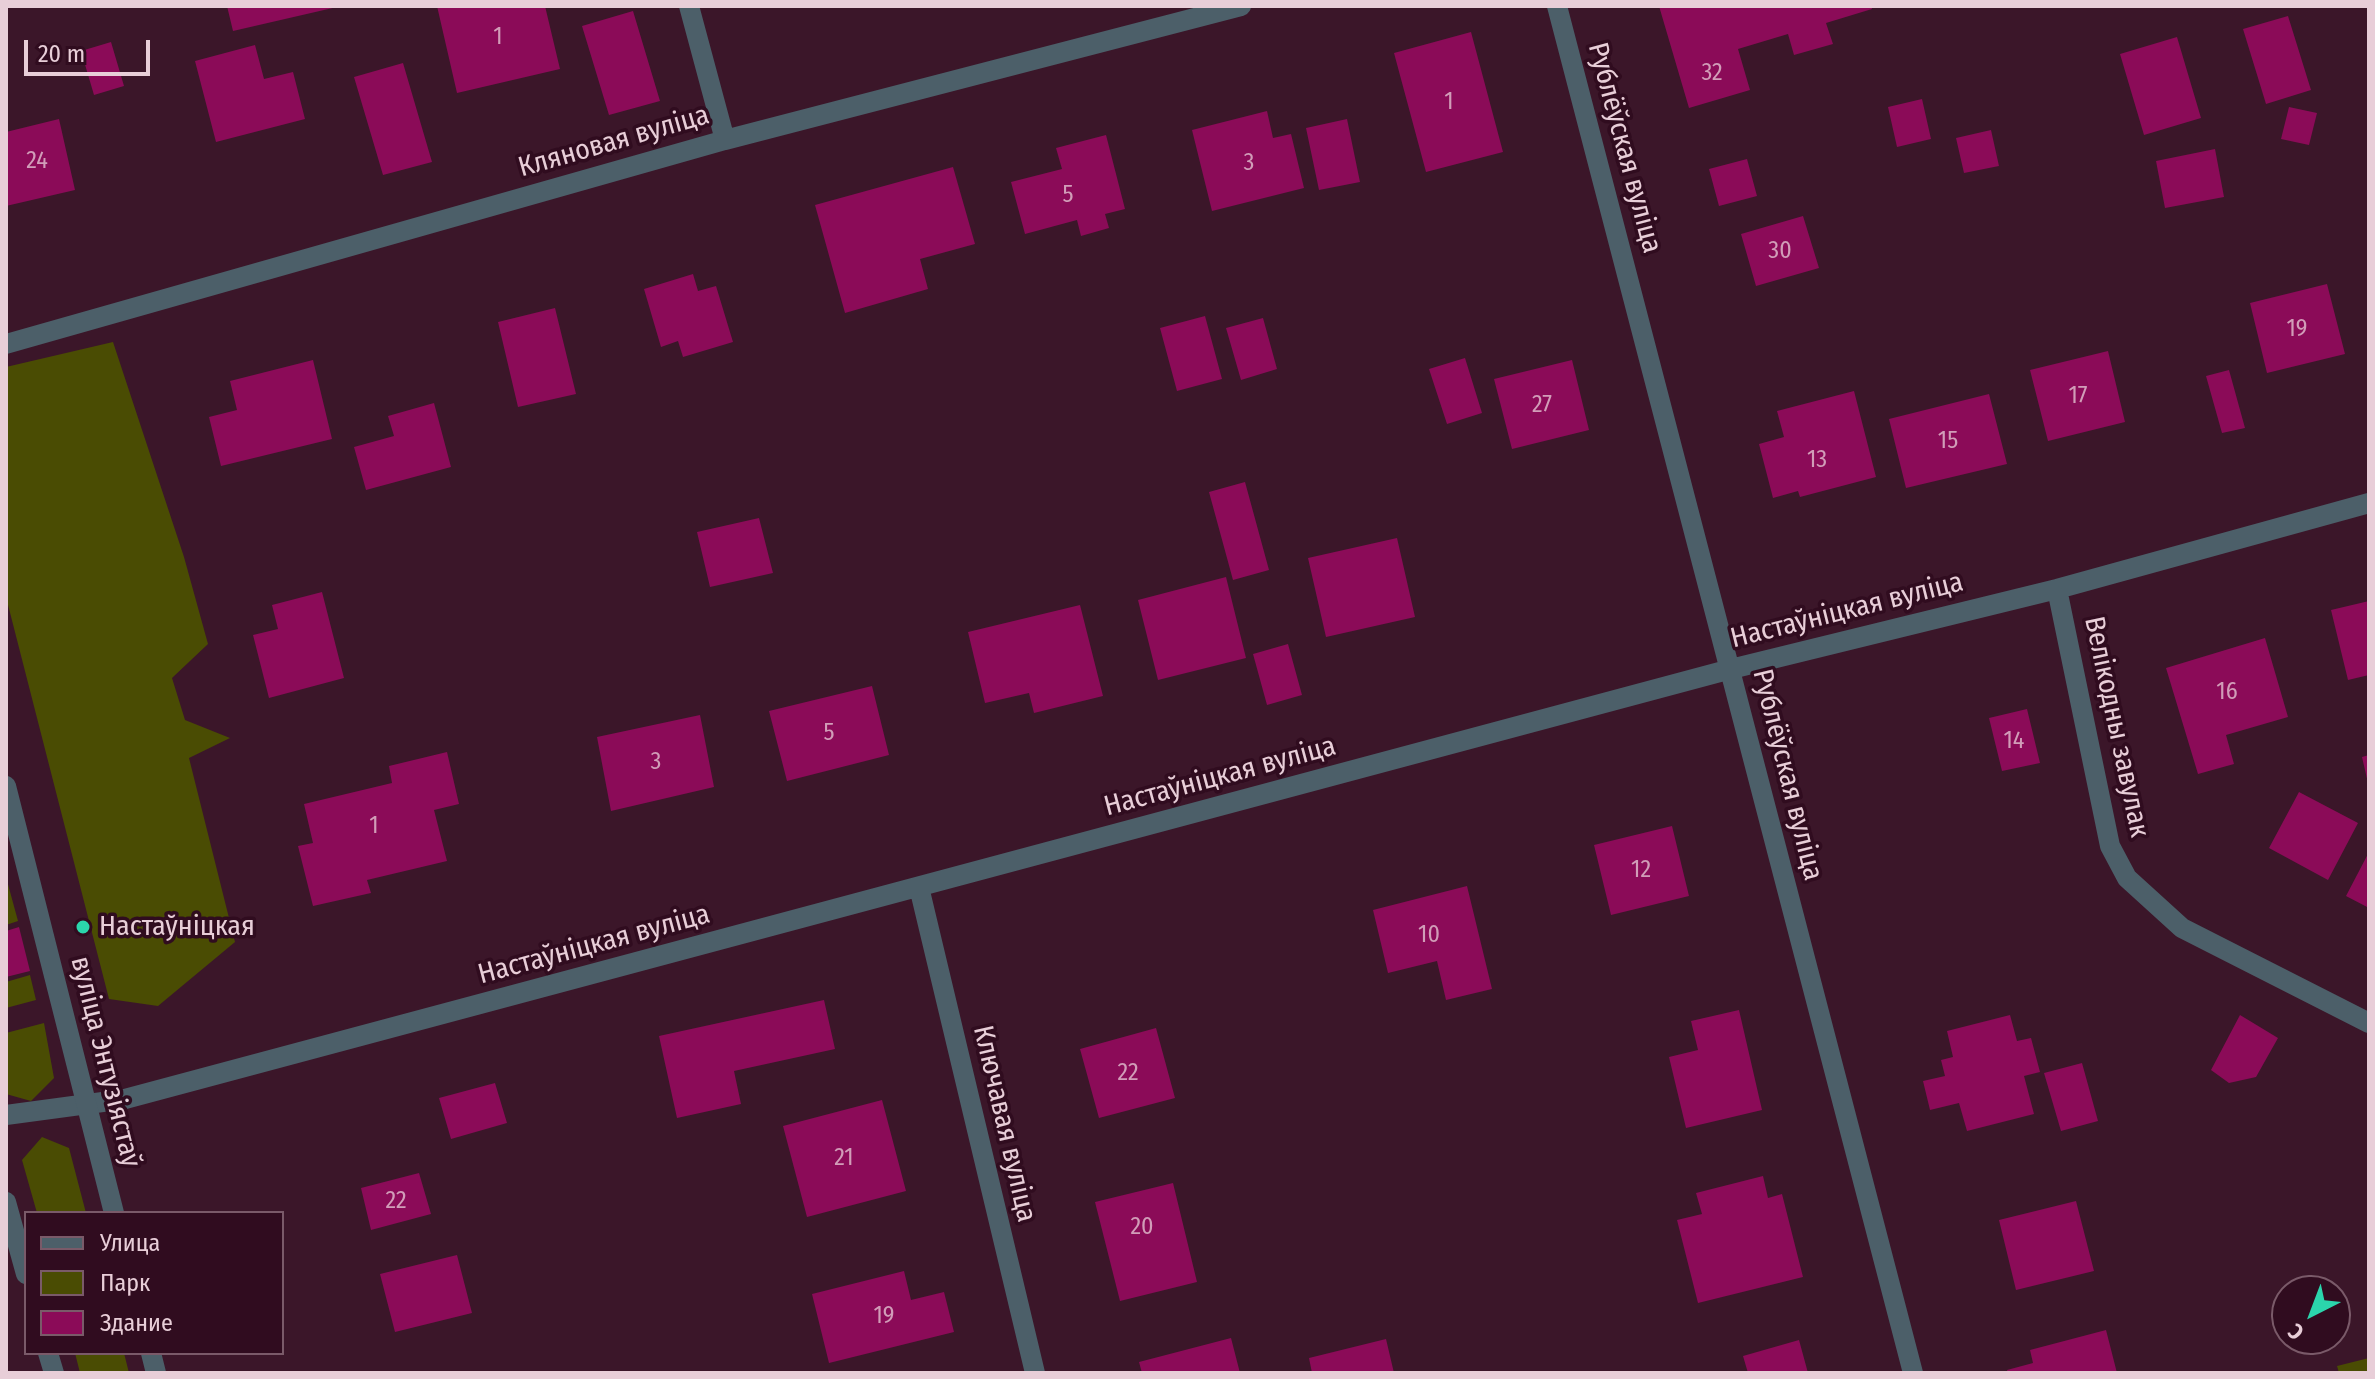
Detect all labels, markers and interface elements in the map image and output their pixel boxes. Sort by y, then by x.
house number: 1 [493,23,503,51]
scale bar [28,24,154,74]
street label: Рублёўская вуліца [1580,39,1668,257]
text: 20 m [38,40,85,68]
house number: 32 [1701,59,1723,87]
house number: 1 [1444,88,1454,116]
street label: Кляновая вуліца [515,99,713,185]
house number: 24 [26,147,48,175]
house number: 3 [1244,149,1254,177]
house number: 5 [1062,181,1074,209]
house number: 30 [1768,237,1792,265]
house number: 19 [2286,315,2308,343]
house number: 17 [2068,382,2088,410]
house number: 27 [1532,391,1552,419]
house number: 15 [1938,427,1958,455]
house number: 13 [1807,446,1827,474]
street label: Настаўніцкая вуліца [1727,566,1967,656]
street label: Велікодны завулак [2076,614,2156,840]
street label: Рублёўская вуліца [1745,666,1829,884]
house number: 16 [2216,678,2238,706]
house number: 5 [823,719,835,747]
house number: 14 [2004,727,2024,755]
street label: Настаўніцкая вуліца [1101,730,1339,824]
house number: 3 [651,748,661,776]
house number: 1 [369,812,379,840]
house number: 12 [1631,856,1651,884]
street label: Настаўніцкая вуліца [475,898,713,992]
place label: Настаўніцкая [99,910,255,944]
marker: Настаўніцкая [74,918,92,936]
house number: 10 [1418,921,1440,949]
street label: вуліца Энтузіястаў [63,953,147,1171]
street label: Ключавая вуліца [965,1022,1043,1226]
house number: 22 [1117,1059,1139,1087]
house number: 21 [834,1144,854,1172]
house number: 22 [385,1187,407,1215]
legend [24,1211,284,1355]
house number: 20 [1130,1213,1154,1241]
text: Улица [100,1229,160,1257]
text: Парк [100,1269,150,1297]
north arrow [2271,1275,2351,1355]
house number: 19 [873,1302,895,1330]
text: Здание [100,1309,173,1337]
text: С [2283,1318,2309,1346]

